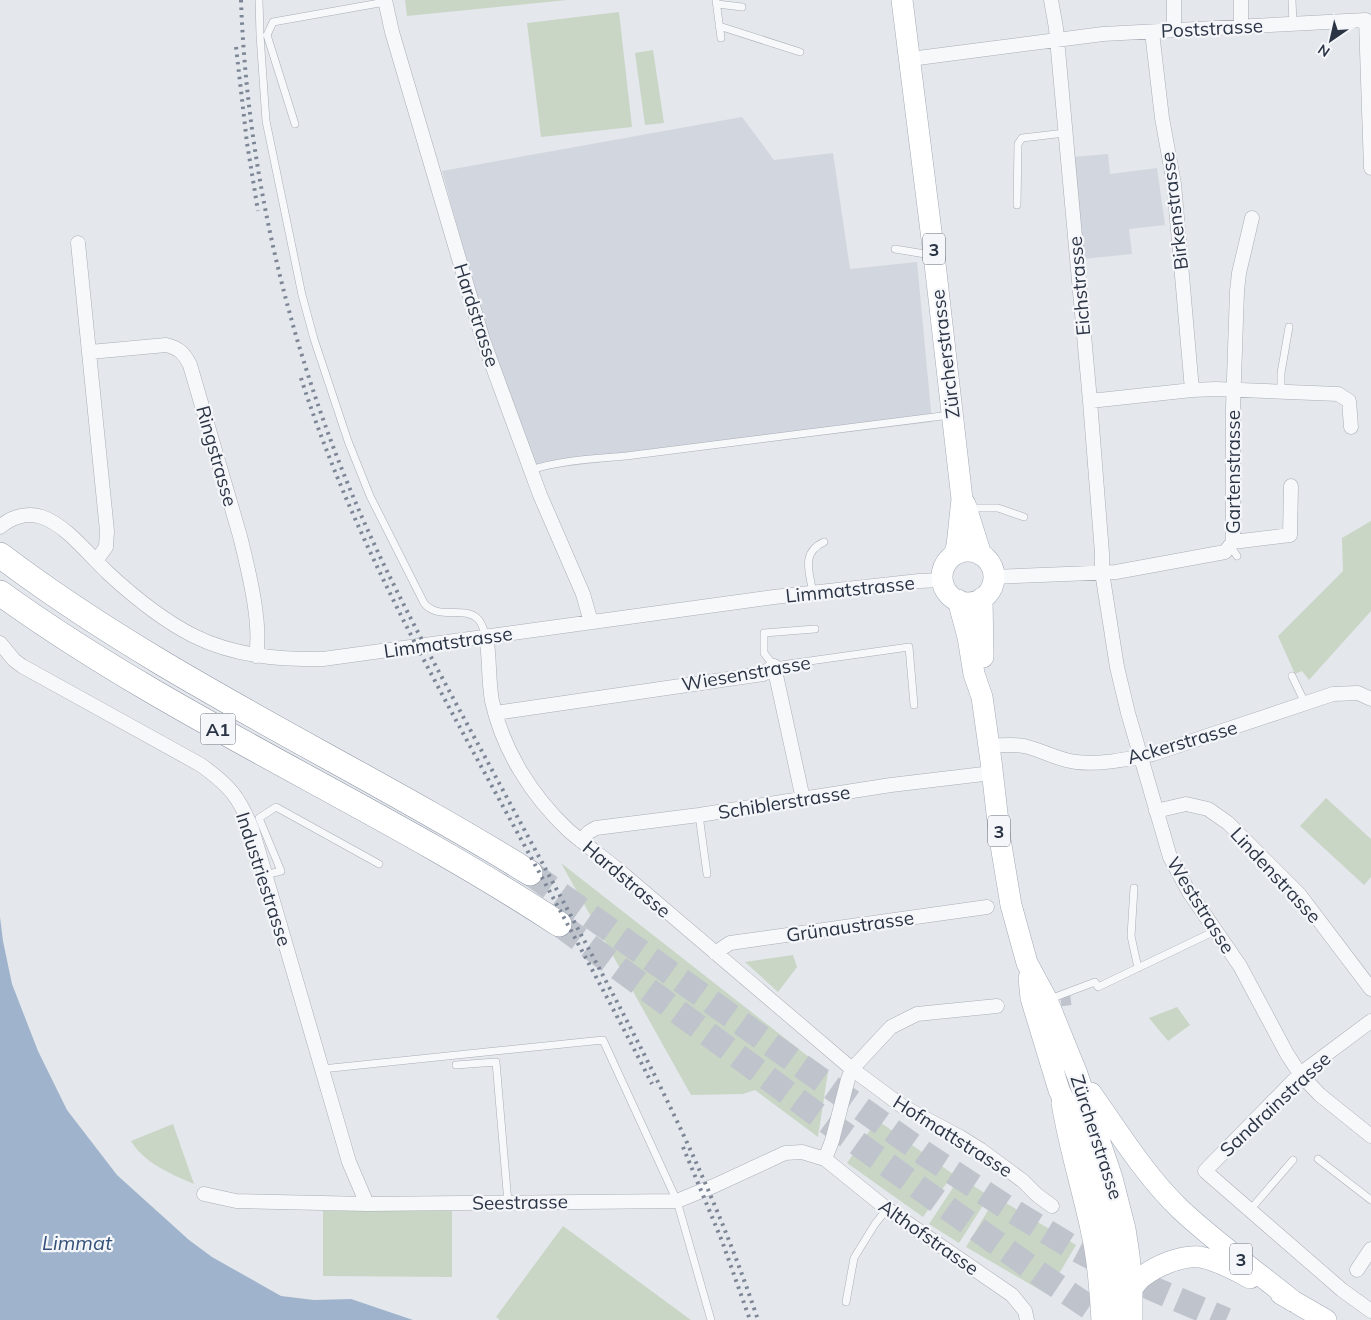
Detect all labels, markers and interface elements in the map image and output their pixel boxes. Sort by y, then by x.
street label: Poststrasse [1160,13,1264,43]
north arrow [1306,15,1356,65]
text: N [1314,40,1333,61]
street label: Birkenstrasse [1155,151,1193,271]
road number: 3 [923,233,945,264]
street label: Eichstrasse [1063,235,1095,337]
street label: Hardstrasse [449,260,505,370]
street label: Zürcherstrasse [925,288,965,420]
street label: Ringstrasse [191,403,243,509]
street label: Gartenstrasse [1221,410,1245,534]
street label: Limmatstrasse [784,570,916,608]
street label: Limmatstrasse [382,621,514,663]
street label: Wiesenstrasse [680,650,812,696]
road number: A1 [200,714,236,744]
street label: Ackerstrasse [1124,715,1240,769]
street label: Schiblerstrasse [716,780,852,824]
street label: Industriestrasse [231,809,297,949]
road number: 3 [988,816,1010,846]
street label: Lindenstrasse [1226,822,1326,928]
street label: Hardstrasse [578,835,676,923]
street label: Weststrasse [1162,852,1240,958]
street label: Grünaustrasse [785,905,915,947]
street label: Sandrainstrasse [1215,1046,1335,1162]
street label: Zürcherstrasse [1066,1072,1128,1202]
street label: Hofmattstrasse [889,1090,1017,1182]
street label: Seestrasse [472,1189,568,1215]
street label: Althofstrasse [874,1194,984,1280]
water label: Limmat [42,1230,113,1255]
road number: 3 [1230,1244,1252,1274]

